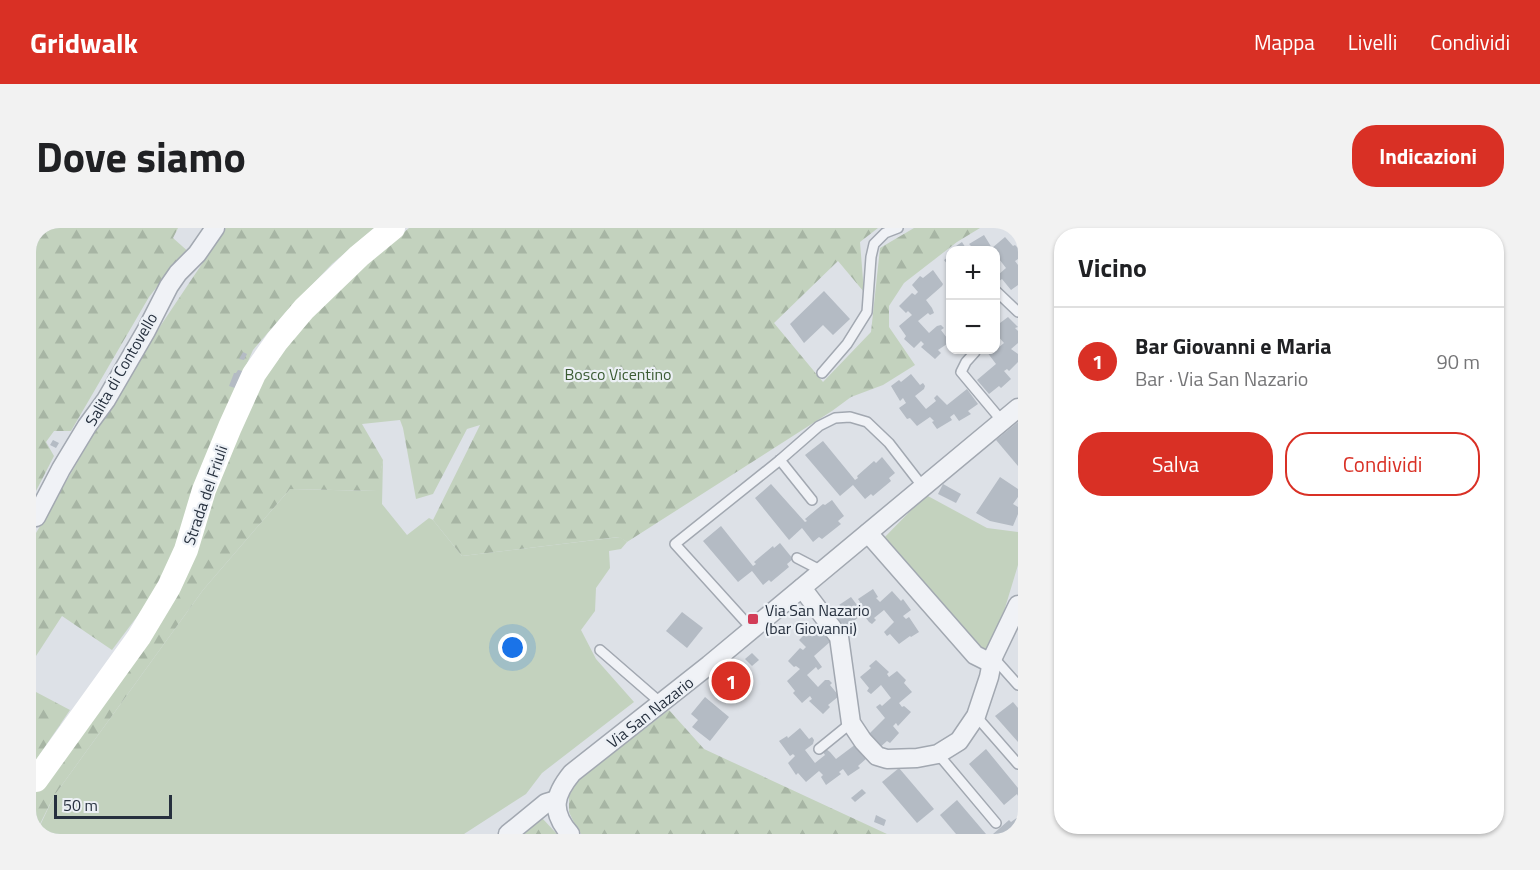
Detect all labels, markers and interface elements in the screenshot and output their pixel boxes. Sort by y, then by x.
text: Gridwalk [30,21,138,64]
text: Mappa [1254,26,1315,58]
text: Livelli [1348,26,1397,58]
text: Condividi [1430,26,1510,58]
text: Dove siamo [36,124,246,188]
button: Indicazioni [1352,125,1504,187]
map controls [946,246,1000,354]
button: + [946,246,1000,300]
text: Vicino [1078,248,1147,287]
button: − [946,300,1000,354]
street label: Salita di Contovello [79,308,163,430]
text: Bar Giovanni e Maria [1135,329,1332,363]
text: 1 [1092,346,1103,377]
text: 90 m [1436,346,1480,377]
park label: Bosco Vicentino [564,362,672,386]
text: Bar · Via San Nazario [1135,363,1308,394]
button: Salva [1078,432,1273,496]
button: Condividi [1285,432,1480,496]
street label: Strada del Friuli [177,442,233,548]
place label: Via San Nazario (bar Giovanni) [765,598,870,640]
marker: Via San Nazario (bar Giovanni) [746,612,760,626]
your location [498,633,527,662]
pin: 1 [712,658,750,704]
street label: Via San Nazario [601,670,699,754]
scale bar [54,792,172,820]
text: 50 m [63,793,98,817]

